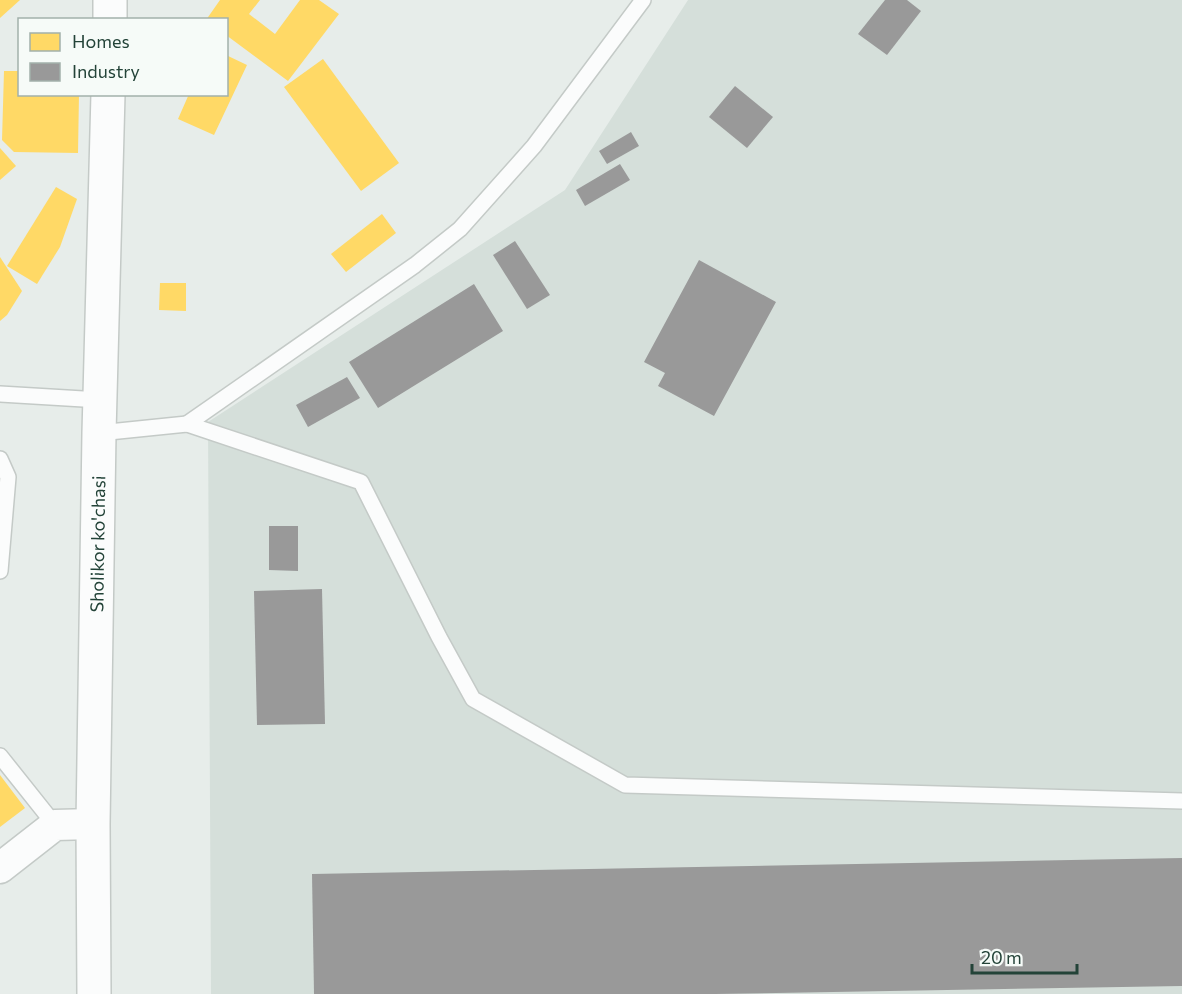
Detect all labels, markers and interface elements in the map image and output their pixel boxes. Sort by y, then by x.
legend [18,18,228,96]
text: Homes [72,30,130,52]
text: Industry [72,60,140,82]
street label: Sholikor ko'chasi [85,475,109,613]
scale bar [972,937,1077,975]
text: 20 m [981,946,1022,968]

